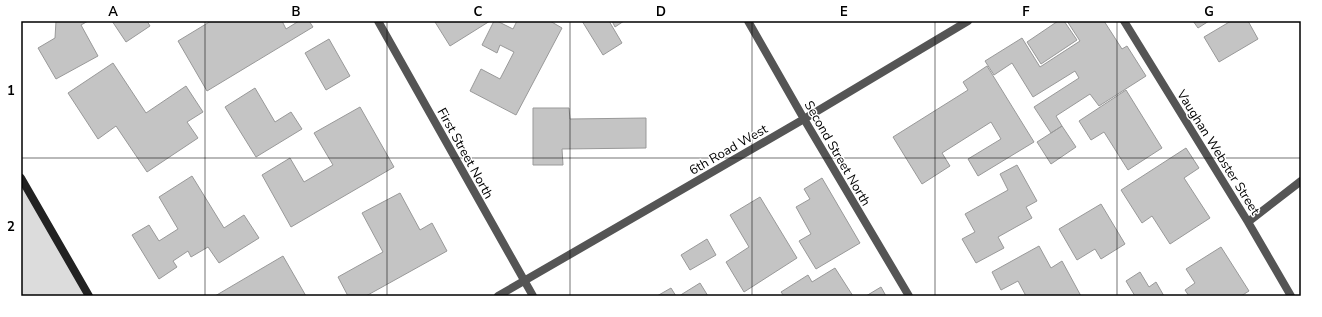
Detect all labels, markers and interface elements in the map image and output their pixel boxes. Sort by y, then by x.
text: A [108,3,118,21]
text: B [292,3,301,21]
text: C [474,3,483,21]
text: D [656,3,666,21]
text: E [840,3,848,21]
text: F [1022,3,1030,21]
text: G [1204,3,1214,21]
text: 1 [7,82,15,100]
street label: Vaughan Webster Street [1172,86,1264,219]
street label: Second Street North [800,98,875,209]
street label: First Street North [433,105,498,202]
street label: 6th Road West [686,120,771,180]
text: 2 [7,218,15,236]

